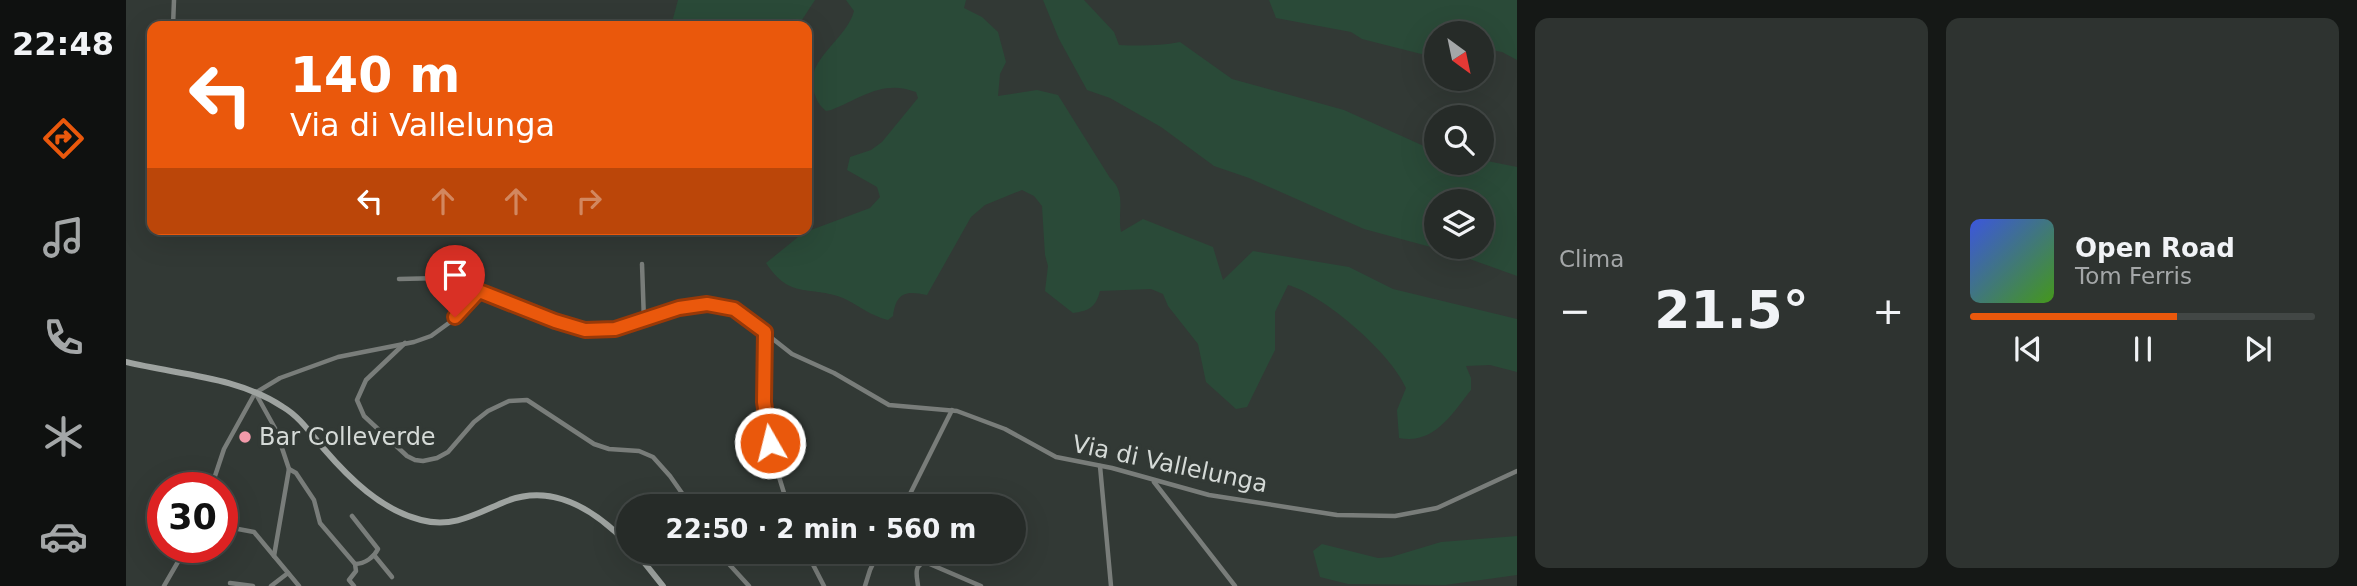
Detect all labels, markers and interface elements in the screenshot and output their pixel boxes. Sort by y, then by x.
north arrow [1424,21,1494,91]
map controls [1424,21,1494,259]
text: 22:48 [12,25,114,63]
text: 140 m [290,47,460,104]
icon: left [175,49,266,140]
button: search [1424,105,1494,175]
text: Via di Vallelunga [290,106,555,144]
icon: directions [39,114,88,163]
icon: left [351,182,389,220]
icon: ahead [424,182,462,220]
icon: ahead [497,182,535,220]
icon: right [570,182,608,220]
button: layers [1424,189,1494,259]
icon: music [39,213,88,262]
text: Open Road [2075,233,2235,263]
pin [425,245,485,317]
text: Clima [1559,246,1624,272]
icon: arrive [436,256,474,294]
text: Tom Ferris [2075,263,2192,289]
text: 21.5° [1654,280,1809,340]
text: − [1559,289,1591,333]
text: + [1872,289,1904,333]
icon: phone [39,313,88,362]
icon: previous [2009,330,2047,368]
icon: pause [2124,330,2162,368]
icon: next [2239,330,2277,368]
position arrow [733,406,807,480]
icon: climate [39,412,88,461]
place label: Bar Colleverde [259,423,436,451]
marker: Bar Colleverde [237,429,253,445]
street label: Via di Vallelunga [1070,430,1270,498]
speed limit sign: 30 [147,472,238,563]
icon: car [39,512,88,561]
text: 22:50 · 2 min · 560 m [666,514,976,544]

